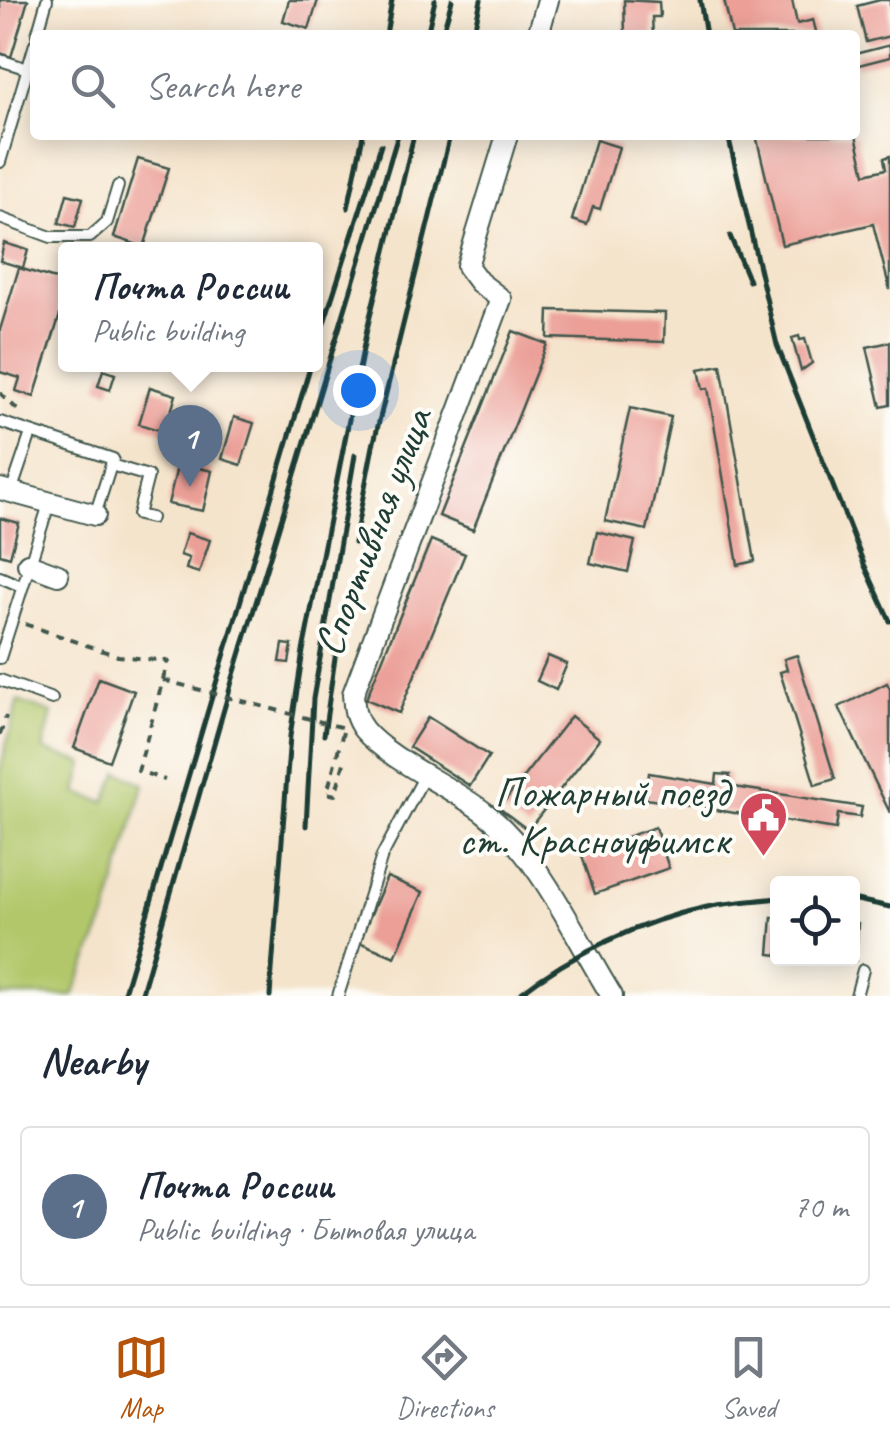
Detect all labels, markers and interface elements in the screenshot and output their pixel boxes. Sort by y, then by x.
search box [30,30,860,140]
icon: search [65,58,120,113]
text: Search here [145,62,300,109]
popup [58,242,323,372]
text: Почта России [92,263,289,310]
text: Public building [92,310,244,351]
your location [333,365,384,416]
street label: Спортивная улица [302,399,445,663]
pin: 1 [158,404,222,487]
place label: Пожарный поезд ст. Красноуфимск [459,766,733,867]
public building icon: Пожарный поезд ст. Красноуфимск [738,790,790,858]
map controls [770,876,860,966]
button: locate [770,876,860,966]
text: Nearby [40,1035,146,1088]
text: Почта России [137,1162,334,1209]
text: 1 [67,1186,82,1227]
text: 70 m [794,1186,848,1227]
text: Public building · Бытовая улица [137,1209,474,1250]
tab: Map [114,1330,169,1425]
tab: Directions [396,1330,494,1425]
tab: Saved [721,1330,776,1425]

